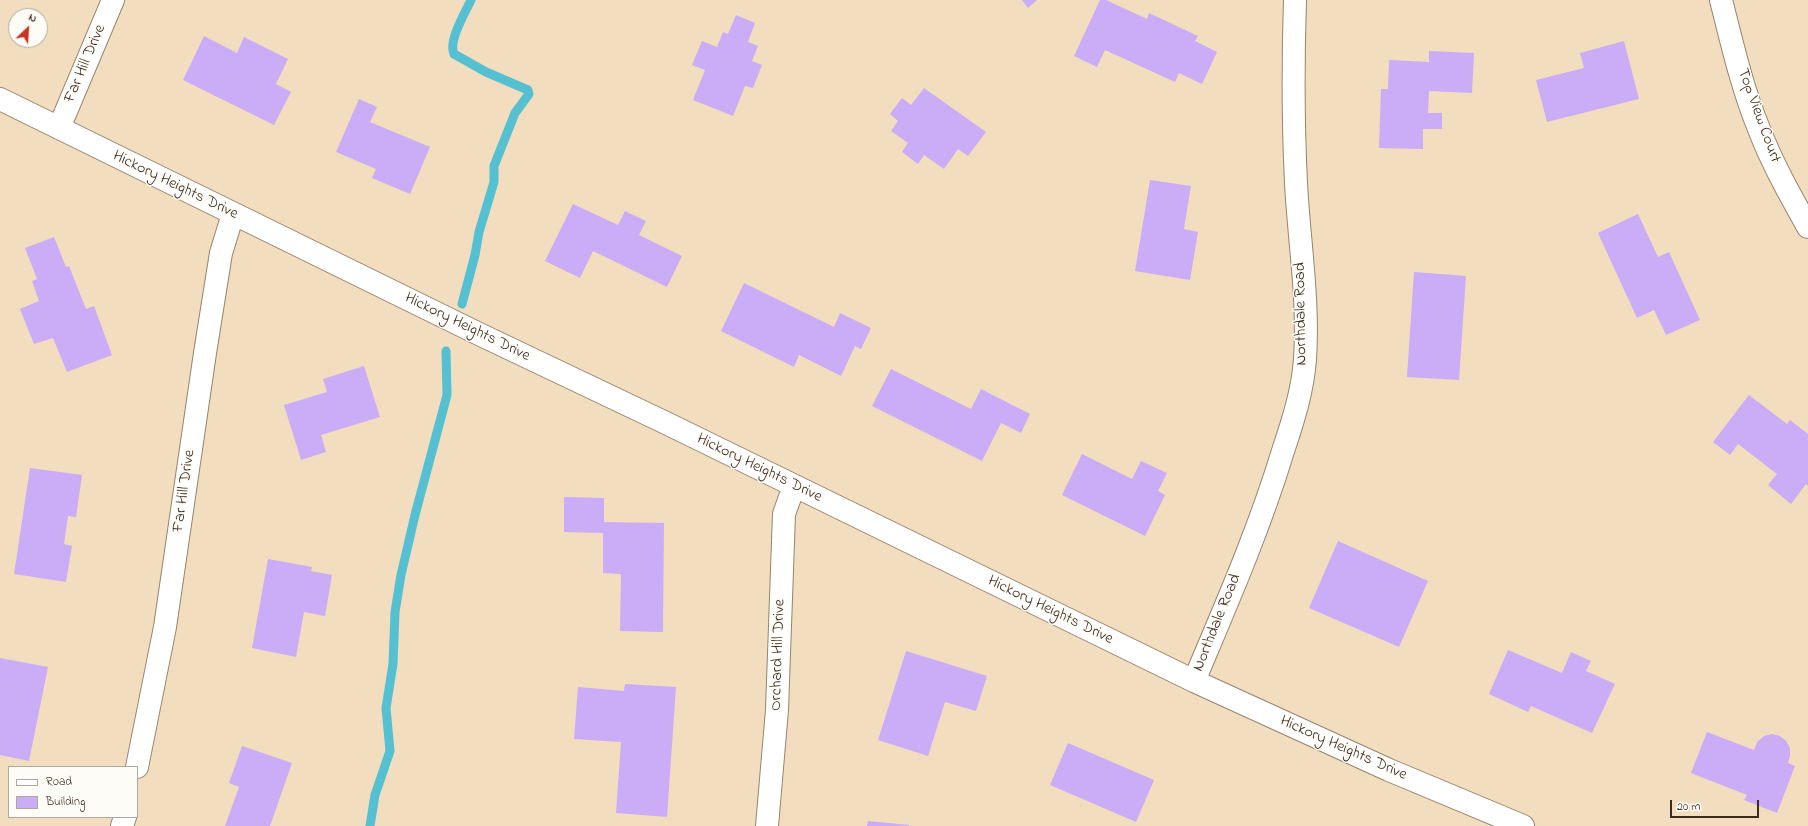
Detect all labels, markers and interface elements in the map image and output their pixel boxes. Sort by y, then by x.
north arrow [8,8,48,48]
text: N [26,9,39,27]
street label: Far Hill Drive [61,22,111,106]
street label: Top View Court [1732,66,1784,166]
street label: Hickory Heights Drive [109,147,241,225]
street label: Northdale Road [1291,262,1313,366]
street label: Hickory Heights Drive [401,289,533,367]
street label: Hickory Heights Drive [693,430,825,508]
street label: Far Hill Drive [170,449,200,533]
street label: Northdale Road [1190,571,1246,675]
street label: Hickory Heights Drive [984,572,1116,650]
street label: Orchard Hill Drive [767,599,791,711]
street label: Hickory Heights Drive [1277,712,1409,786]
legend [8,766,138,818]
text: Road [46,773,72,791]
scale bar [1672,792,1761,818]
text: Building [46,793,85,811]
text: 20 m [1677,798,1700,816]

